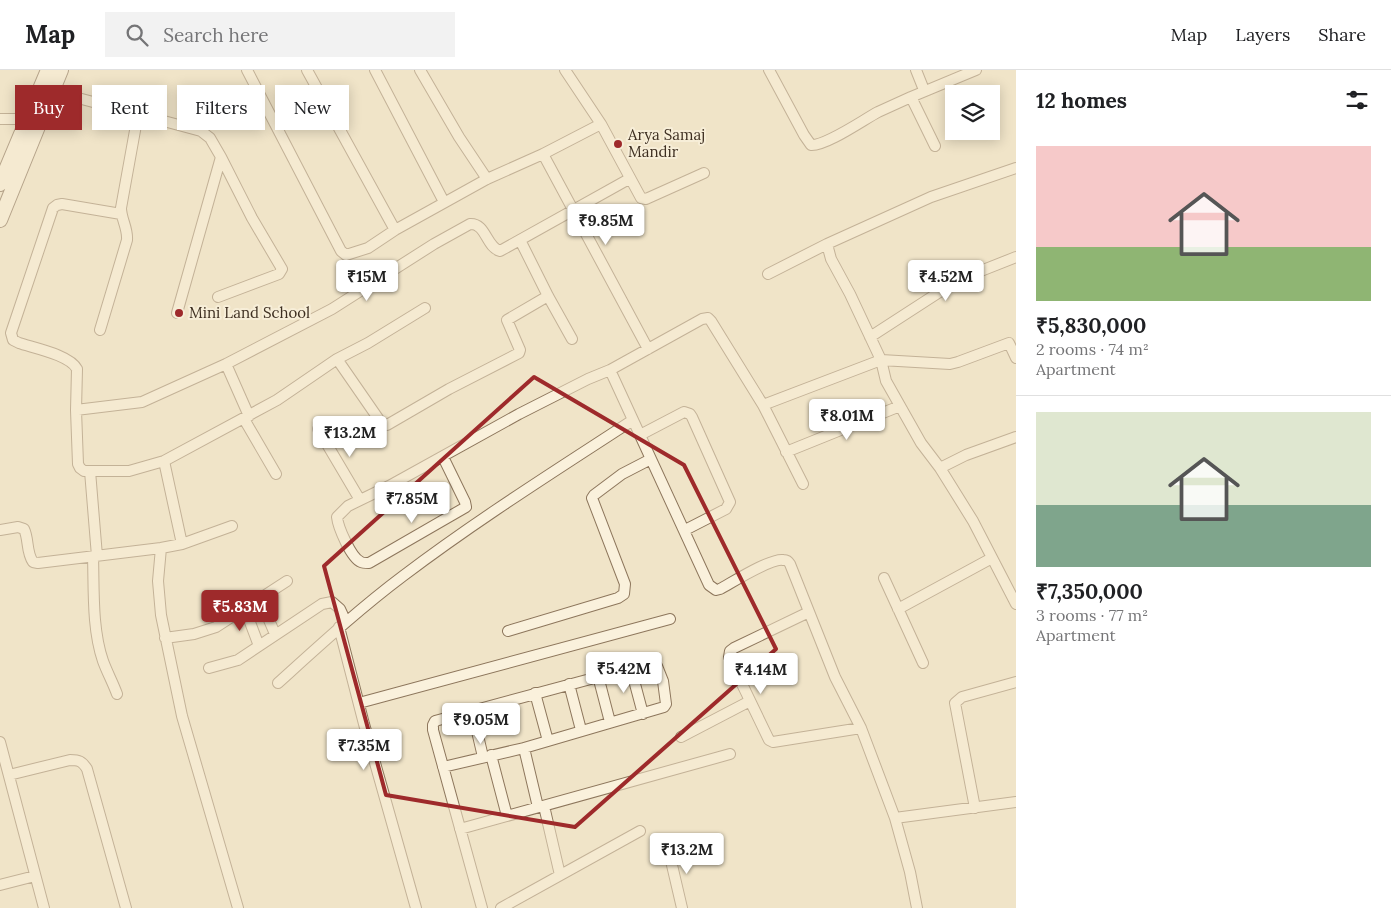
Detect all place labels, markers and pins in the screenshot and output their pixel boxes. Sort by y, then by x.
place label: Arya Samaj Mandir [627,125,705,161]
marker: Arya Samaj Mandir [612,138,624,150]
pin: ₹9.85M [565,204,647,246]
pin: ₹15M [337,260,397,302]
pin: ₹4.52M [905,260,987,302]
place label: Mini Land School [189,303,310,322]
marker: Mini Land School [173,307,185,319]
pin: ₹8.01M [806,398,888,441]
pin: ₹13.2M [309,416,391,458]
pin: ₹7.85M [371,482,453,524]
pin: ₹5.83M [199,590,281,632]
pin: ₹5.42M [583,652,665,694]
pin: ₹4.14M [720,652,802,695]
pin: ₹9.05M [440,702,522,745]
pin: ₹7.35M [323,728,405,771]
pin: ₹13.2M [646,832,728,875]

